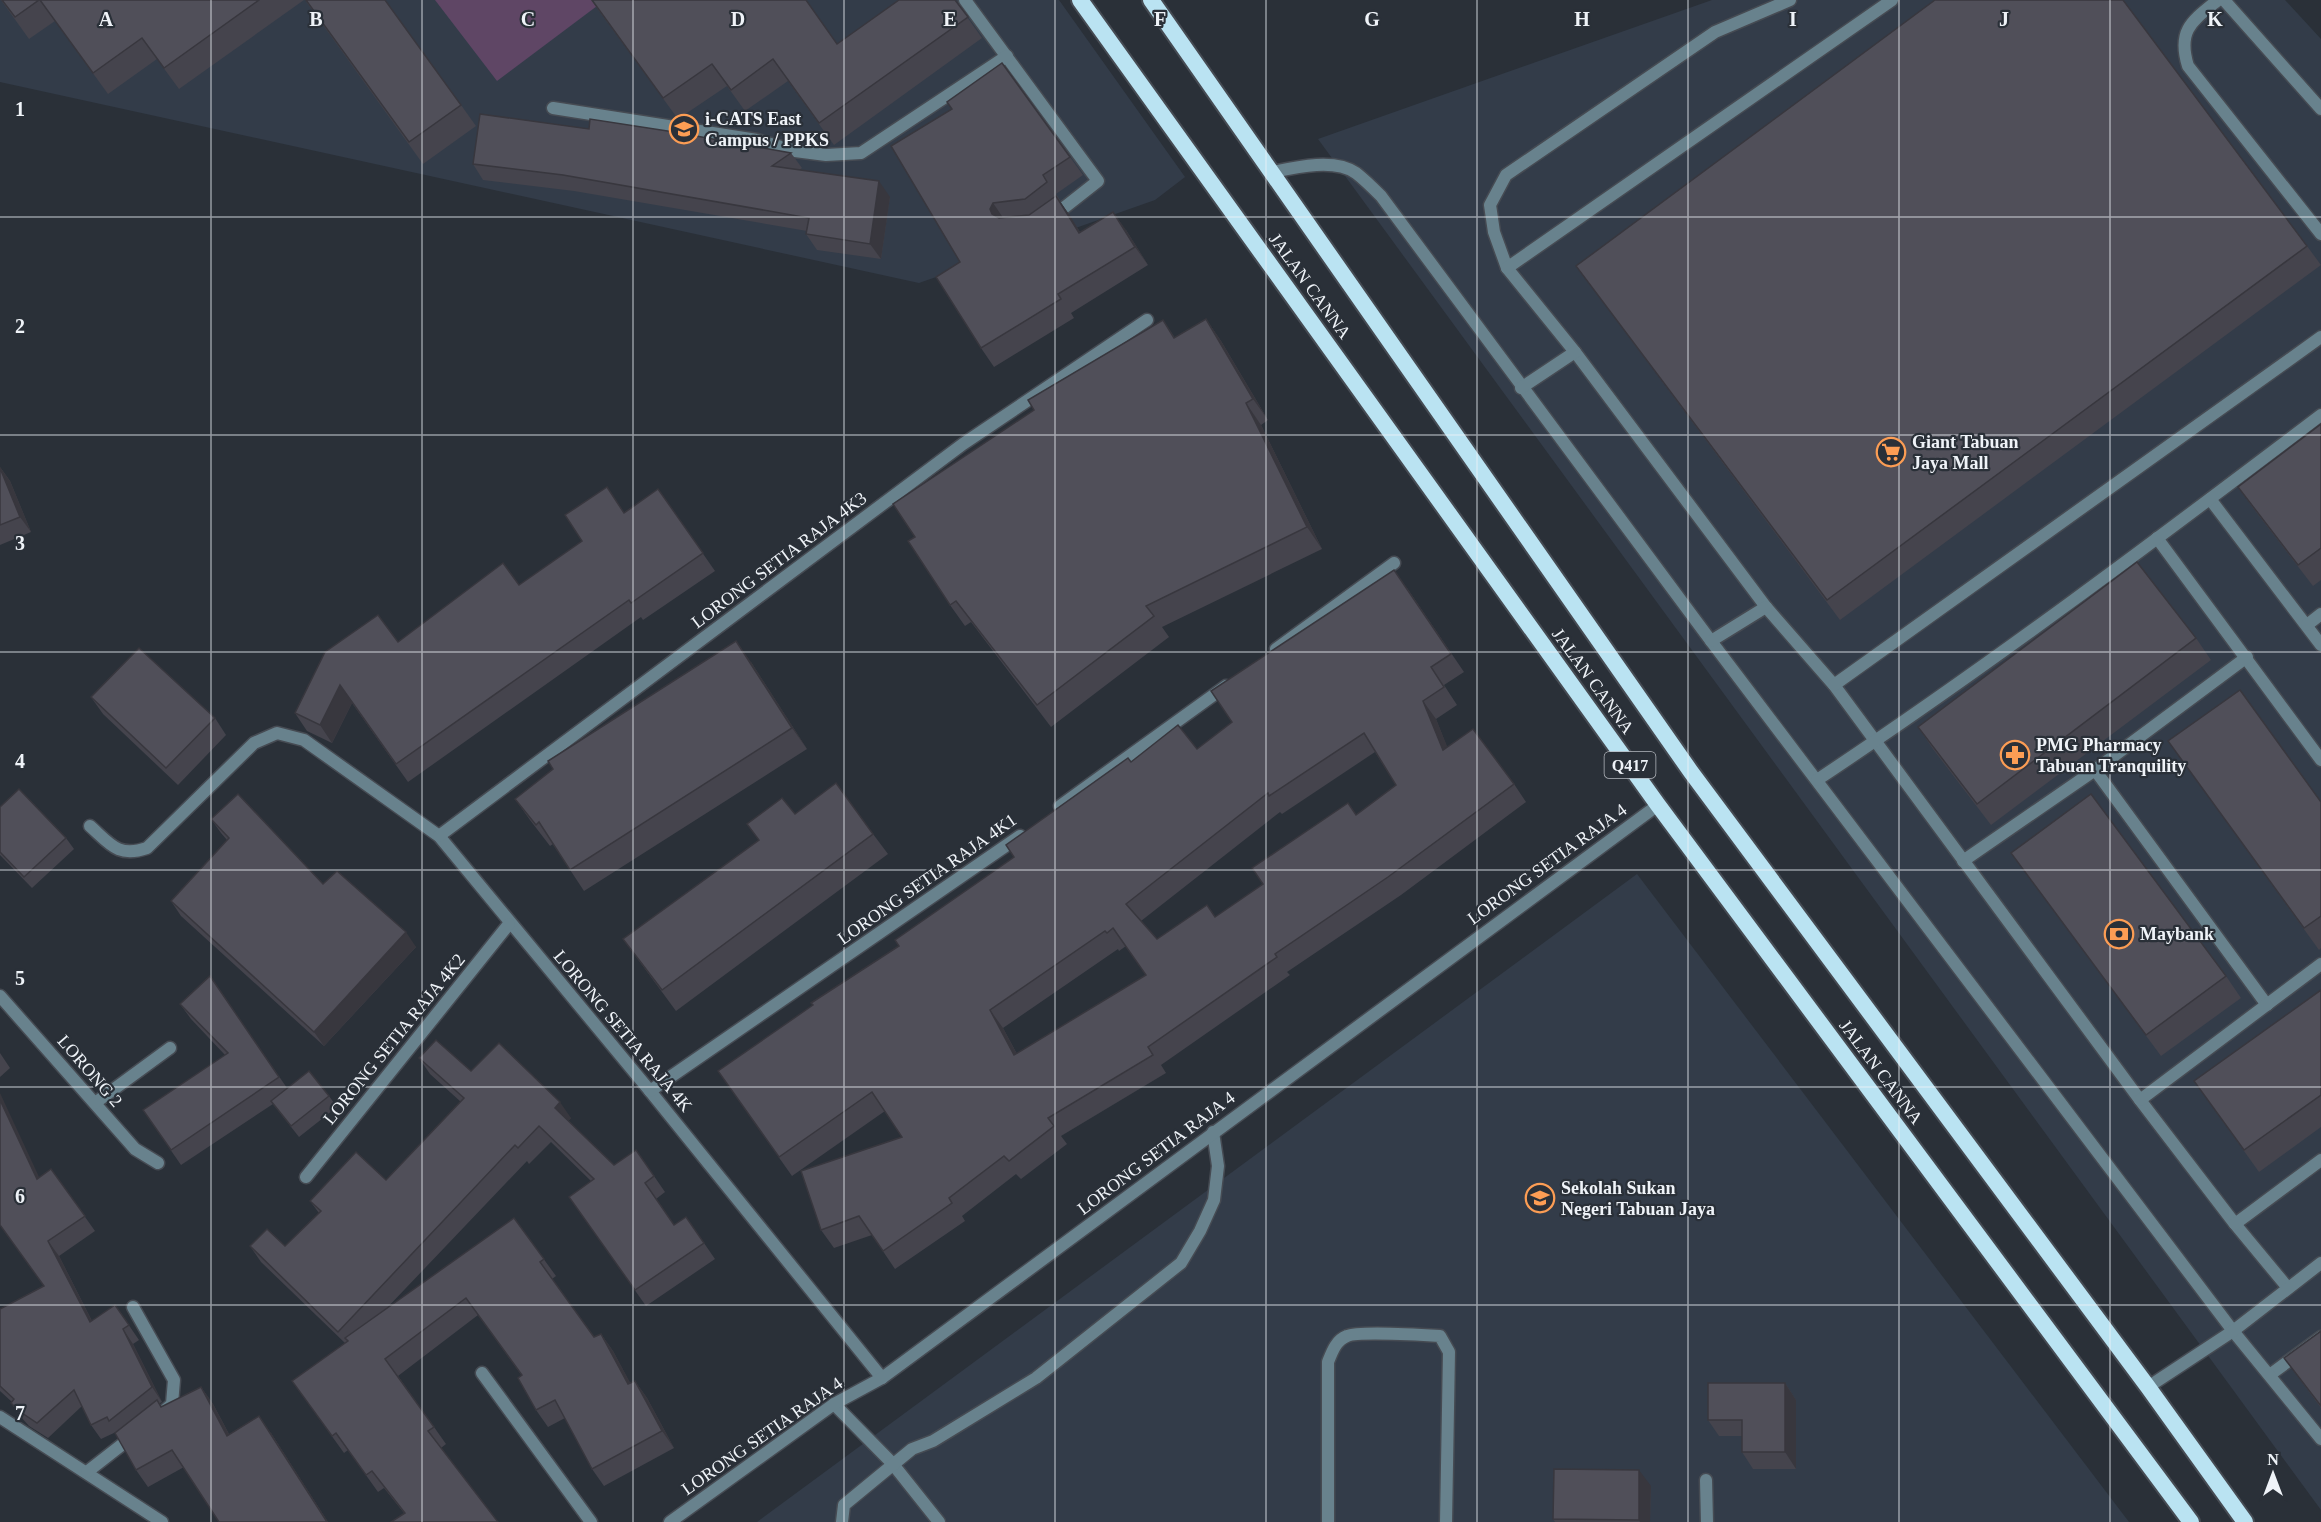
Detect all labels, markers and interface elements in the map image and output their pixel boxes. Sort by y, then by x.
text: A [99,8,114,30]
text: B [309,8,323,30]
text: C [521,8,535,30]
text: D [731,8,745,30]
text: E [943,8,957,30]
text: F [1154,8,1166,30]
text: G [1364,8,1380,30]
text: H [1574,8,1590,30]
text: I [1789,8,1797,30]
text: J [1999,8,2009,30]
text: K [2207,8,2223,30]
text: 1 [15,98,25,120]
place label: i-CATS East Campus / PPKS [705,109,829,150]
school or university icon: i-CATS East Campus / PPKS [668,113,700,145]
street label: JALAN CANNA [1265,229,1355,343]
text: 2 [15,315,25,337]
place label: Giant Tabuan Jaya Mall [1912,432,2019,473]
supermarket icon: Giant Tabuan Jaya Mall [1875,436,1907,468]
street label: LORONG SETIA RAJA 4K3 [688,488,870,632]
text: 3 [15,532,25,554]
street label: JALAN CANNA [1548,624,1638,738]
place label: PMG Pharmacy Tabuan Tranquility [2036,735,2186,776]
pharmacy icon: PMG Pharmacy Tabuan Tranquility [1999,739,2031,771]
text: 4 [15,750,25,772]
road number: Q417 [1604,752,1656,778]
street label: LORONG SETIA RAJA 4 [1464,800,1630,928]
street label: LORONG SETIA RAJA 4K1 [834,810,1020,948]
bank icon: Maybank [2103,918,2135,950]
place label: Maybank [2140,924,2214,944]
street label: LORONG SETIA RAJA 4K [550,946,696,1116]
street label: LORONG SETIA RAJA 4K2 [319,950,469,1128]
text: 5 [15,967,25,989]
street label: JALAN CANNA [1835,1016,1927,1128]
street label: LORONG 2 [53,1031,127,1111]
street label: LORONG SETIA RAJA 4 [1074,1087,1238,1219]
place label: Sekolah Sukan Negeri Tabuan Jaya [1561,1178,1715,1219]
school or university icon: Sekolah Sukan Negeri Tabuan Jaya [1524,1182,1556,1214]
text: 6 [15,1185,25,1207]
street label: LORONG SETIA RAJA 4 [678,1373,846,1499]
text: 7 [15,1402,25,1424]
north arrow [2243,1444,2303,1504]
text: N [2267,1451,2279,1468]

